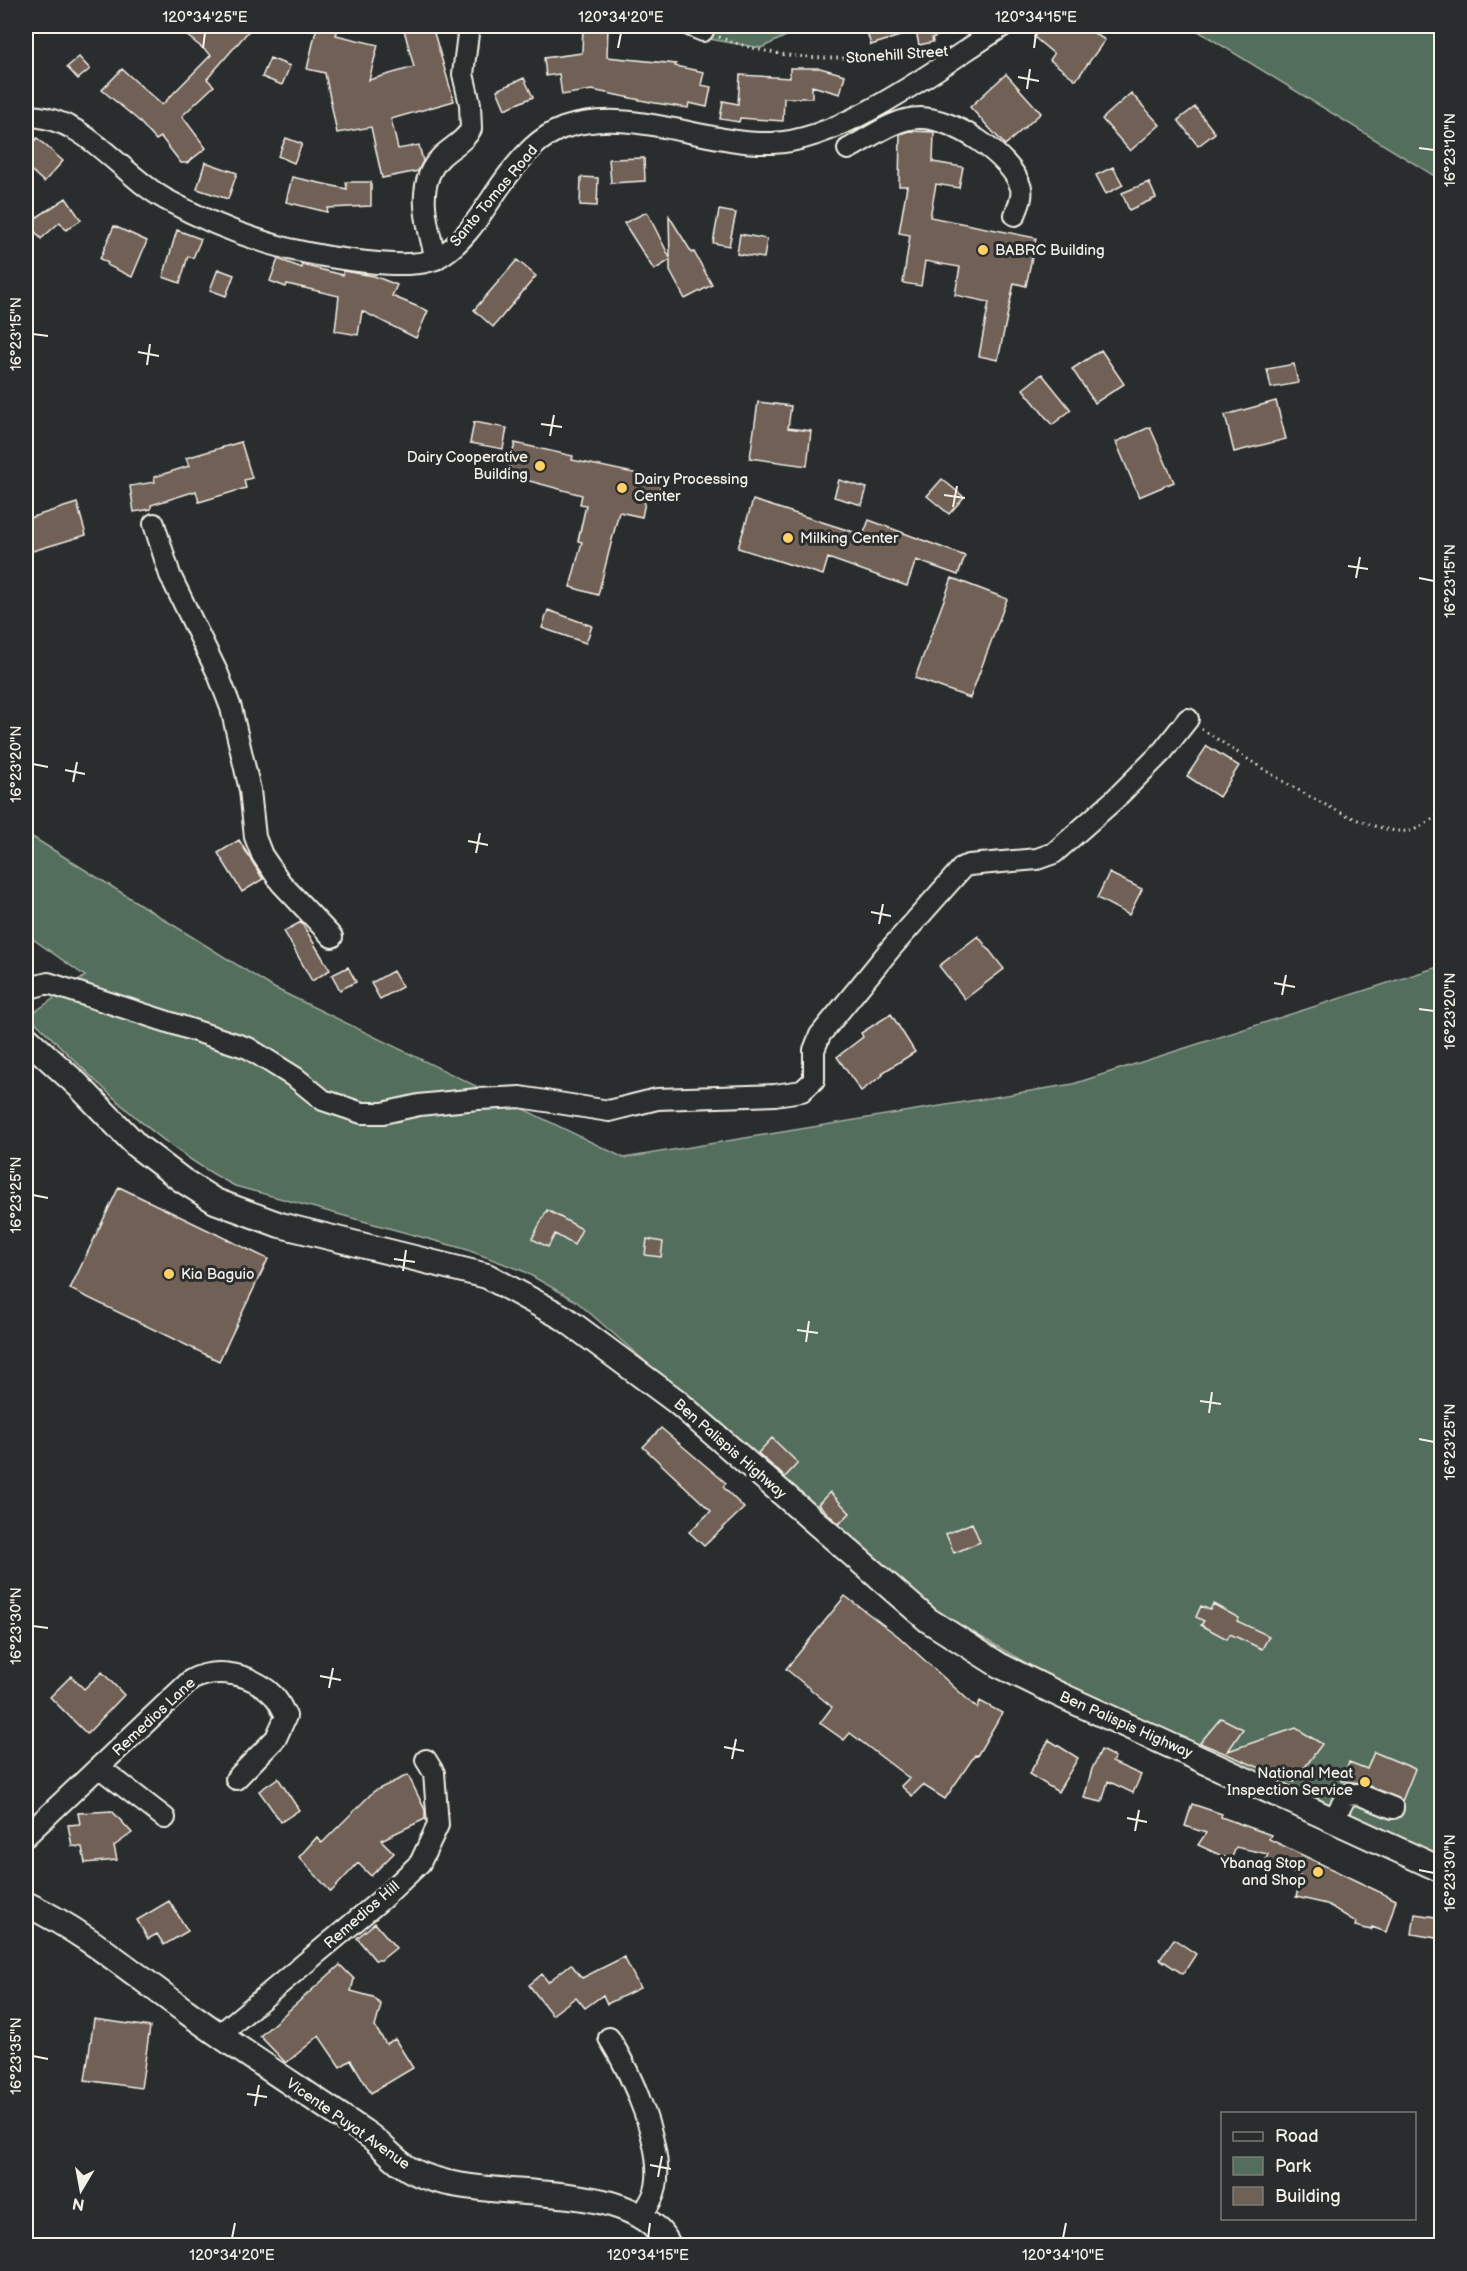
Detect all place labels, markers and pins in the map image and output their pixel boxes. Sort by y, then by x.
place label: BABRC Building [995,241,1105,260]
marker: BABRC Building [976,243,990,257]
place label: Dairy Cooperative Building [407,448,528,484]
marker: Dairy Cooperative Building [533,459,547,473]
place label: Dairy Processing Center [634,470,748,506]
marker: Dairy Processing Center [615,481,629,495]
place label: Milking Center [800,529,899,548]
marker: Milking Center [781,531,795,545]
place label: Kia Baguio [181,1265,255,1284]
marker: Kia Baguio [162,1267,176,1281]
place label: National Meat Inspection Service [1227,1764,1353,1800]
marker: National Meat Inspection Service [1358,1775,1372,1789]
place label: Ybanag Stop and Shop [1219,1854,1306,1890]
marker: Ybanag Stop and Shop [1311,1865,1325,1879]

